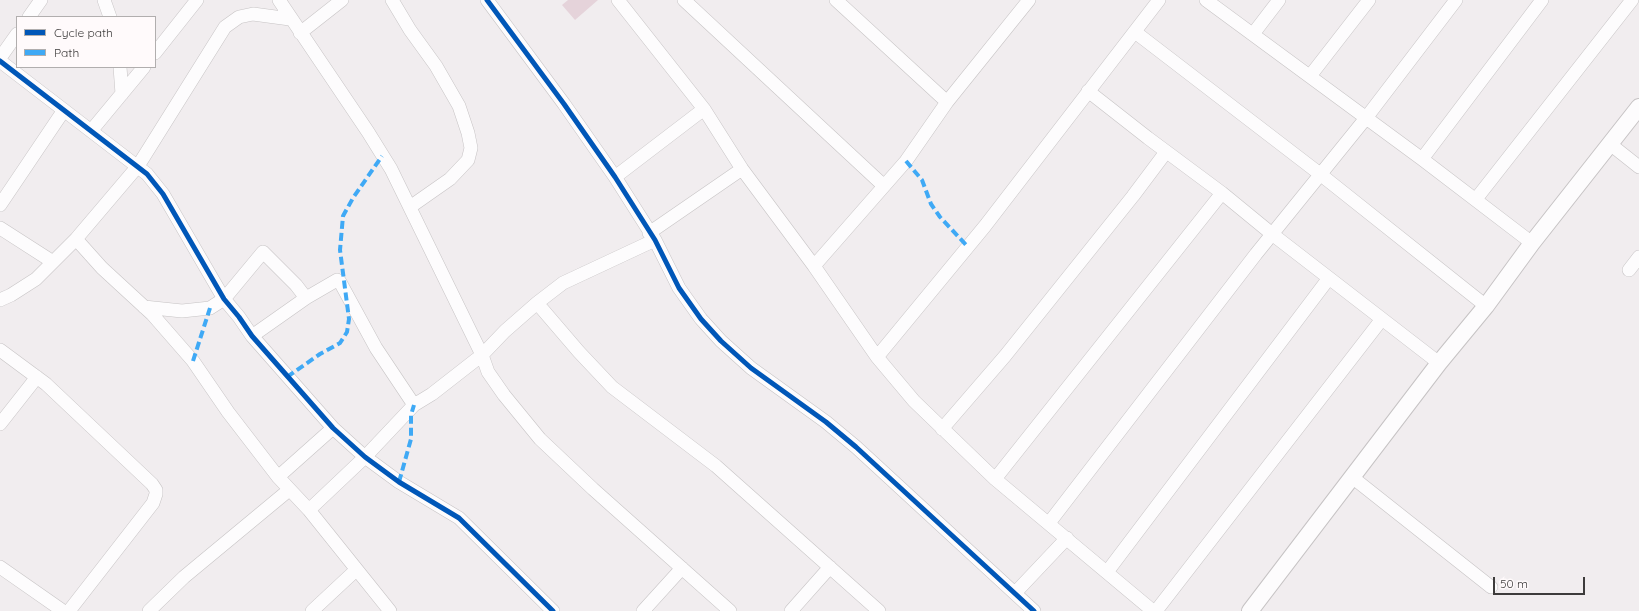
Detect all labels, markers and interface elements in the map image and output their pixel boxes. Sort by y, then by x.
legend [16,16,156,68]
text: Cycle path [54,25,113,40]
text: Path [54,45,79,60]
scale bar [1495,569,1587,595]
text: 50 m [1500,576,1528,591]

